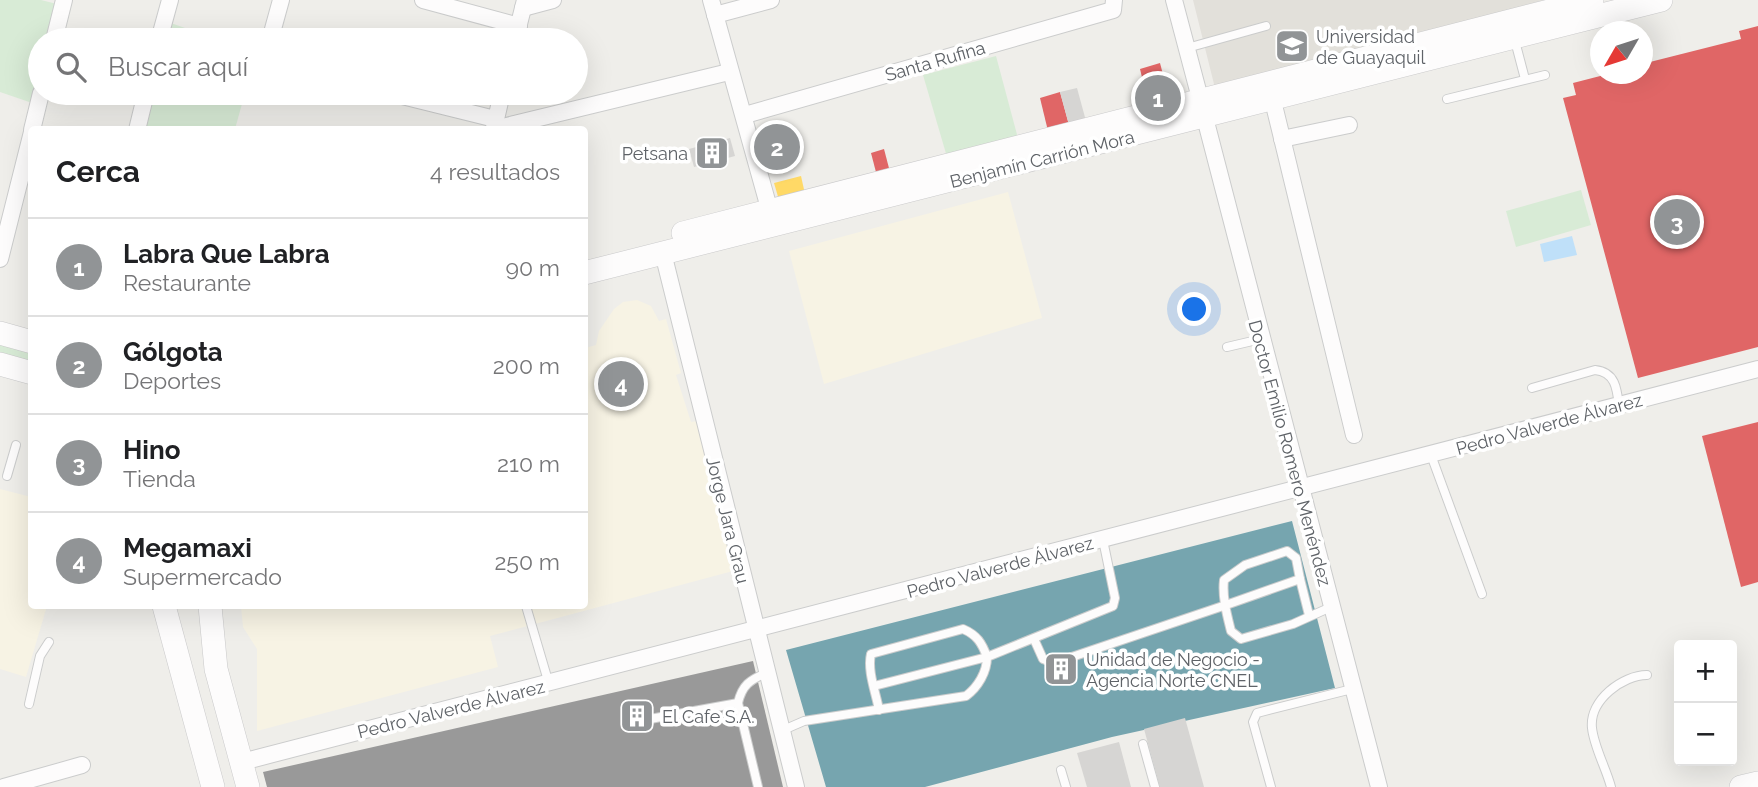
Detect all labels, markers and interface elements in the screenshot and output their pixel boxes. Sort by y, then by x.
north arrow [1590,21,1653,84]
place label: Universidad de Guayaquil [1316,26,1425,68]
school or university icon: Universidad de Guayaquil [1273,27,1311,65]
search box [28,28,588,105]
street label: Santa Rufina [882,37,988,85]
icon: search [52,48,90,86]
text: Buscar aquí [108,52,248,82]
pin: 1 [1135,72,1181,124]
pin: 2 [754,121,800,173]
street label: Benjamín Carrión Mora [948,126,1136,192]
building icon: Petsana [693,134,731,172]
place label: Petsana [622,143,688,164]
text: Cerca [56,154,140,189]
text: 4 resultados [430,158,560,185]
pin: 3 [1654,196,1700,248]
text: Labra Que Labra [123,239,330,269]
text: 1 [73,254,85,281]
text: 90 m [505,254,560,281]
text: Restaurante [123,269,251,296]
your location [1177,292,1211,326]
street label: Doctor Emilio Romero Menéndez [1244,318,1336,589]
text: Gólgota [123,337,223,367]
text: 2 [73,352,85,379]
text: 200 m [493,352,560,379]
pin: 4 [598,358,644,410]
text: Deportes [123,367,221,394]
street label: Pedro Valverde Álvarez [1453,388,1645,459]
text: Hino [123,435,180,465]
text: 3 [73,450,85,477]
text: 210 m [497,450,560,477]
street label: Jorge Jara Grau [702,455,754,585]
text: Tienda [123,465,196,492]
street label: Pedro Valverde Álvarez [904,531,1096,602]
text: Megamaxi [123,533,252,563]
text: 4 [72,548,86,575]
text: 250 m [494,548,560,575]
text: Supermercado [123,563,282,590]
map controls [1674,640,1737,766]
button: + [1674,640,1737,703]
place label: Unidad de Negocio - Agencia Norte CNEL [1086,649,1260,691]
building icon: Unidad de Negocio - Agencia Norte CNEL [1042,650,1080,688]
street label: Pedro Valverde Álvarez [355,675,547,742]
building icon: El Cafe S.A. [618,697,656,735]
button: − [1674,703,1737,766]
place label: El Cafe S.A. [662,706,755,727]

